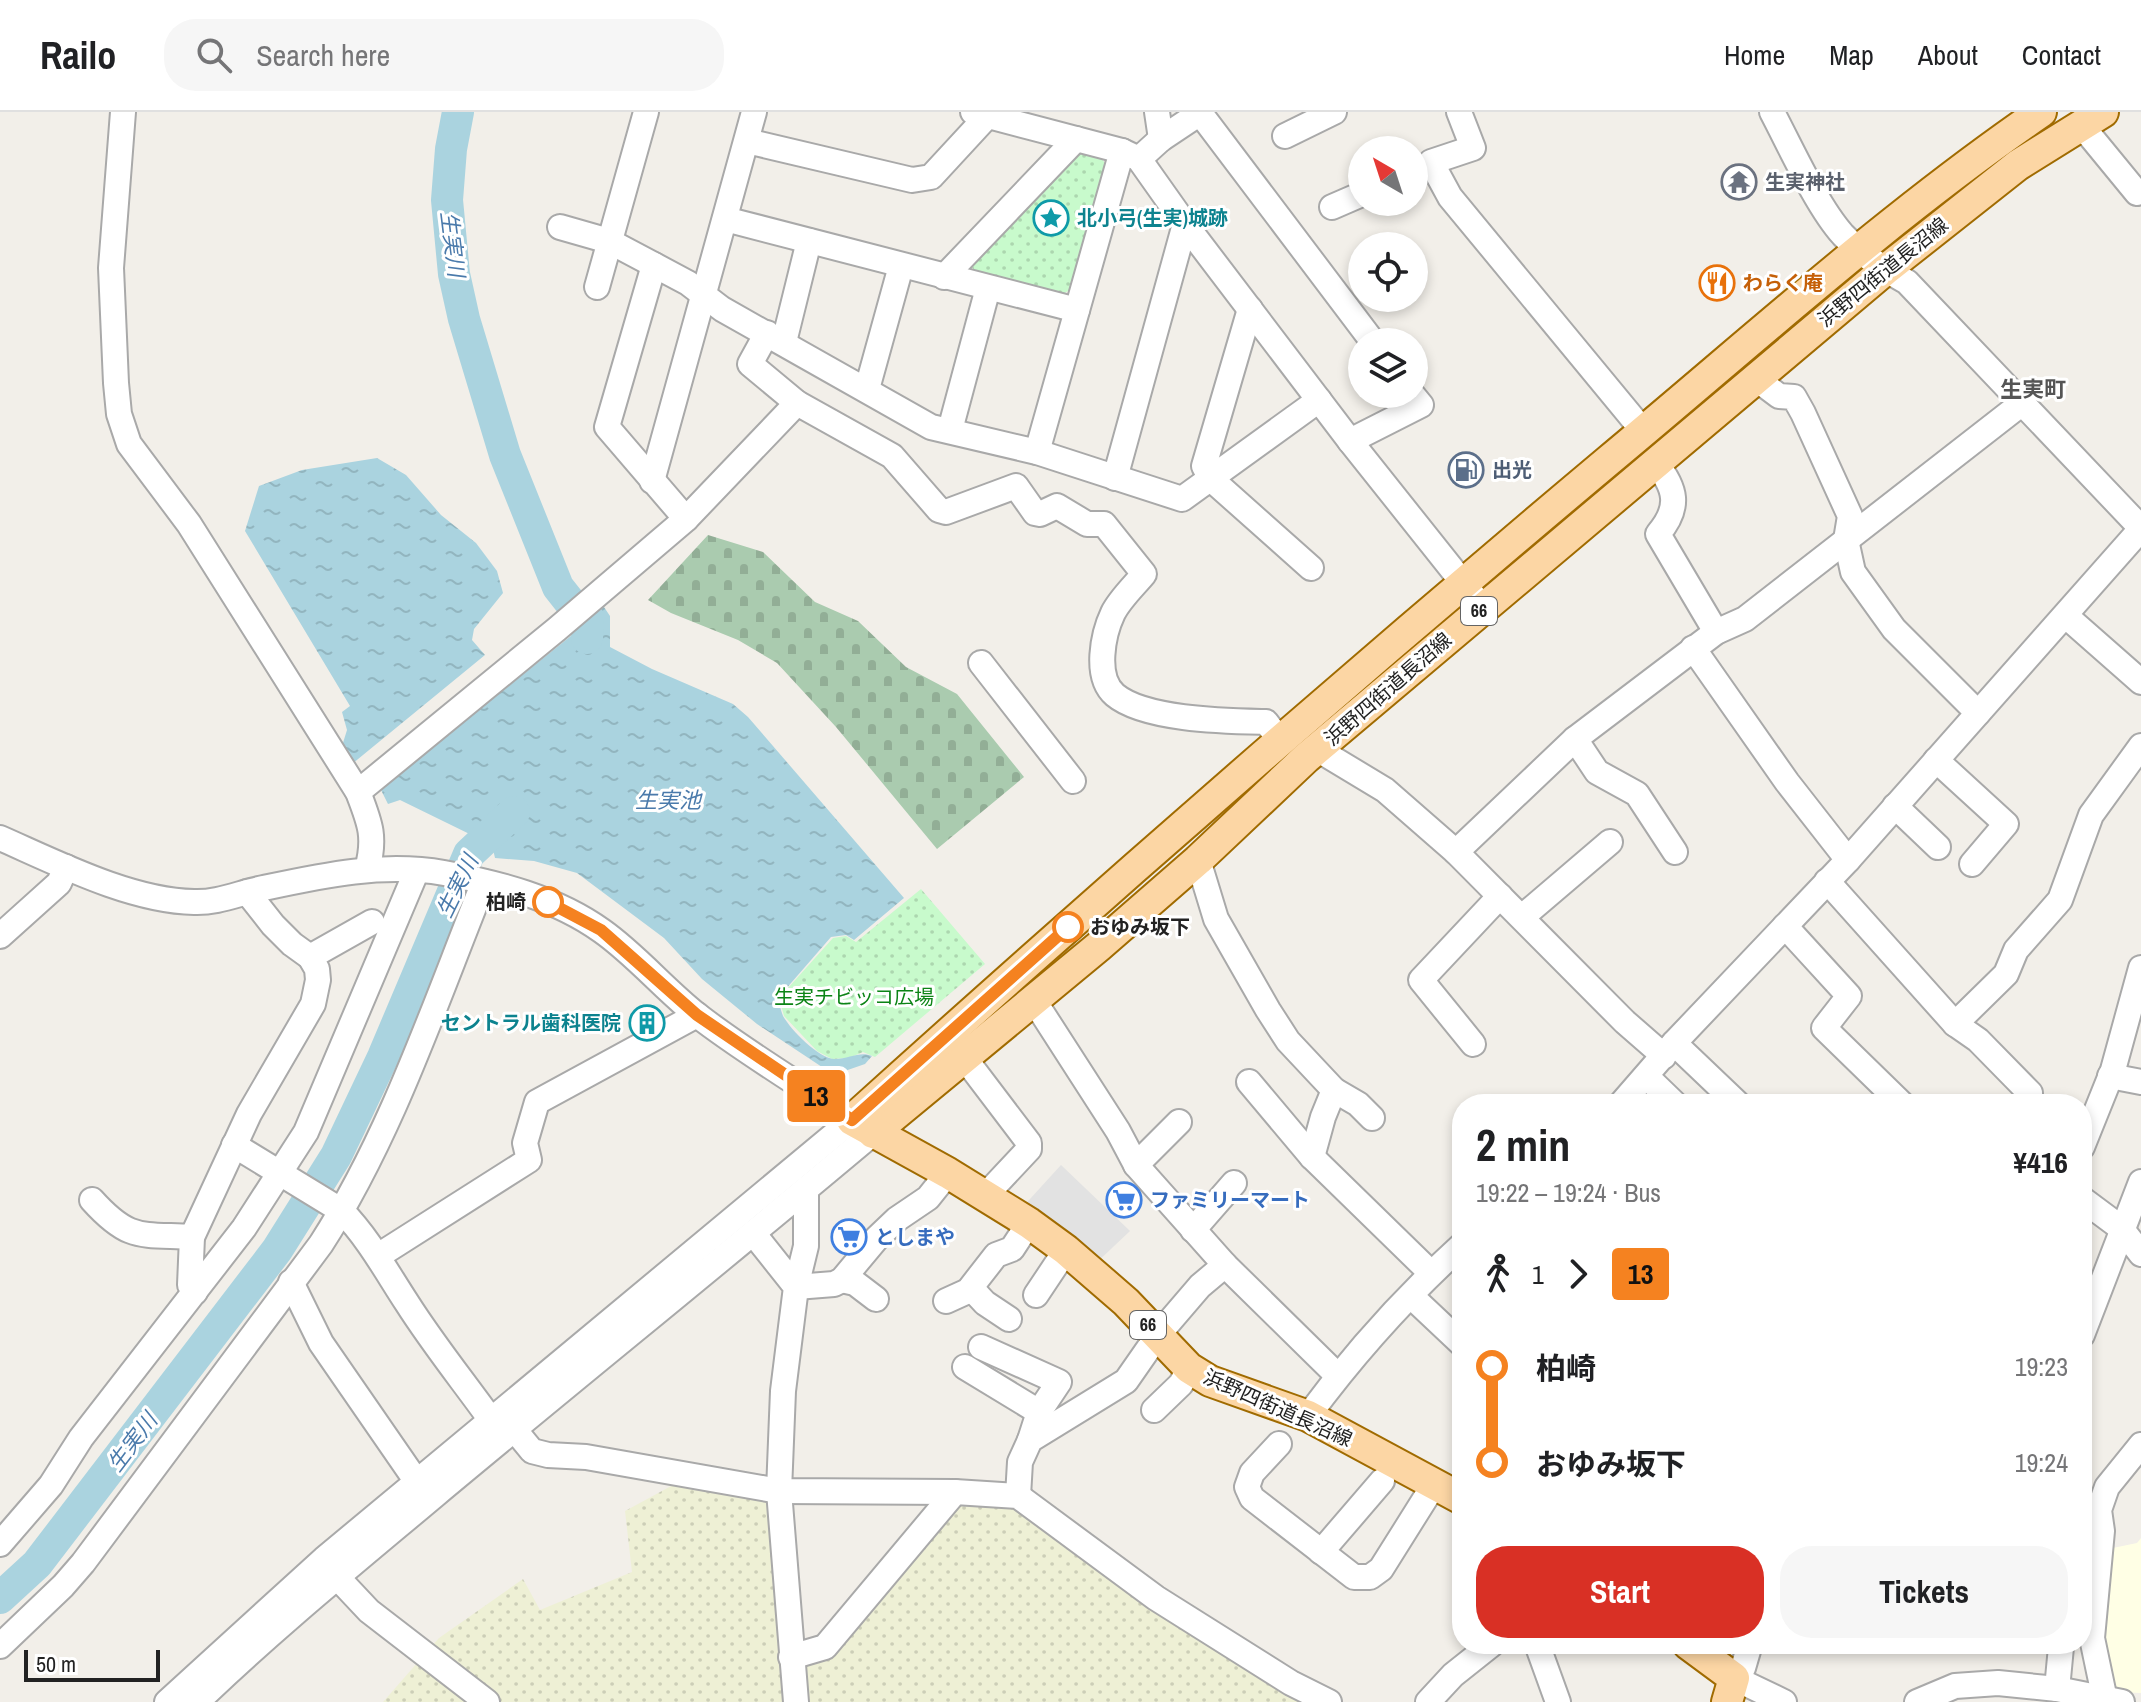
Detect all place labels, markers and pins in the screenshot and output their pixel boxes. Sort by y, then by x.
temple icon: 生実神社 [1720,163,1758,201]
place label: 生実神社 [1765,168,1845,195]
place icon: 北小弓(生実)城跡 [1032,199,1070,237]
place label: 北小弓(生実)城跡 [1077,204,1228,231]
restaurant icon: わらく庵 [1698,264,1736,302]
place label: わらく庵 [1743,269,1823,296]
fuel station icon: 出光 [1447,451,1485,489]
place label: 出光 [1492,456,1532,483]
marker: 柏崎 [533,887,563,917]
place label: 柏崎 [486,888,526,915]
marker: おゆみ坂下 [1053,912,1083,942]
place label: おゆみ坂下 [1090,913,1190,940]
building icon: セントラル歯科医院 [628,1004,666,1042]
place label: セントラル歯科医院 [441,1009,621,1036]
supermarket icon: ファミリーマート [1105,1181,1143,1219]
place label: ファミリーマート [1150,1186,1310,1213]
supermarket icon: としまや [830,1218,868,1256]
place label: としまや [875,1223,955,1250]

